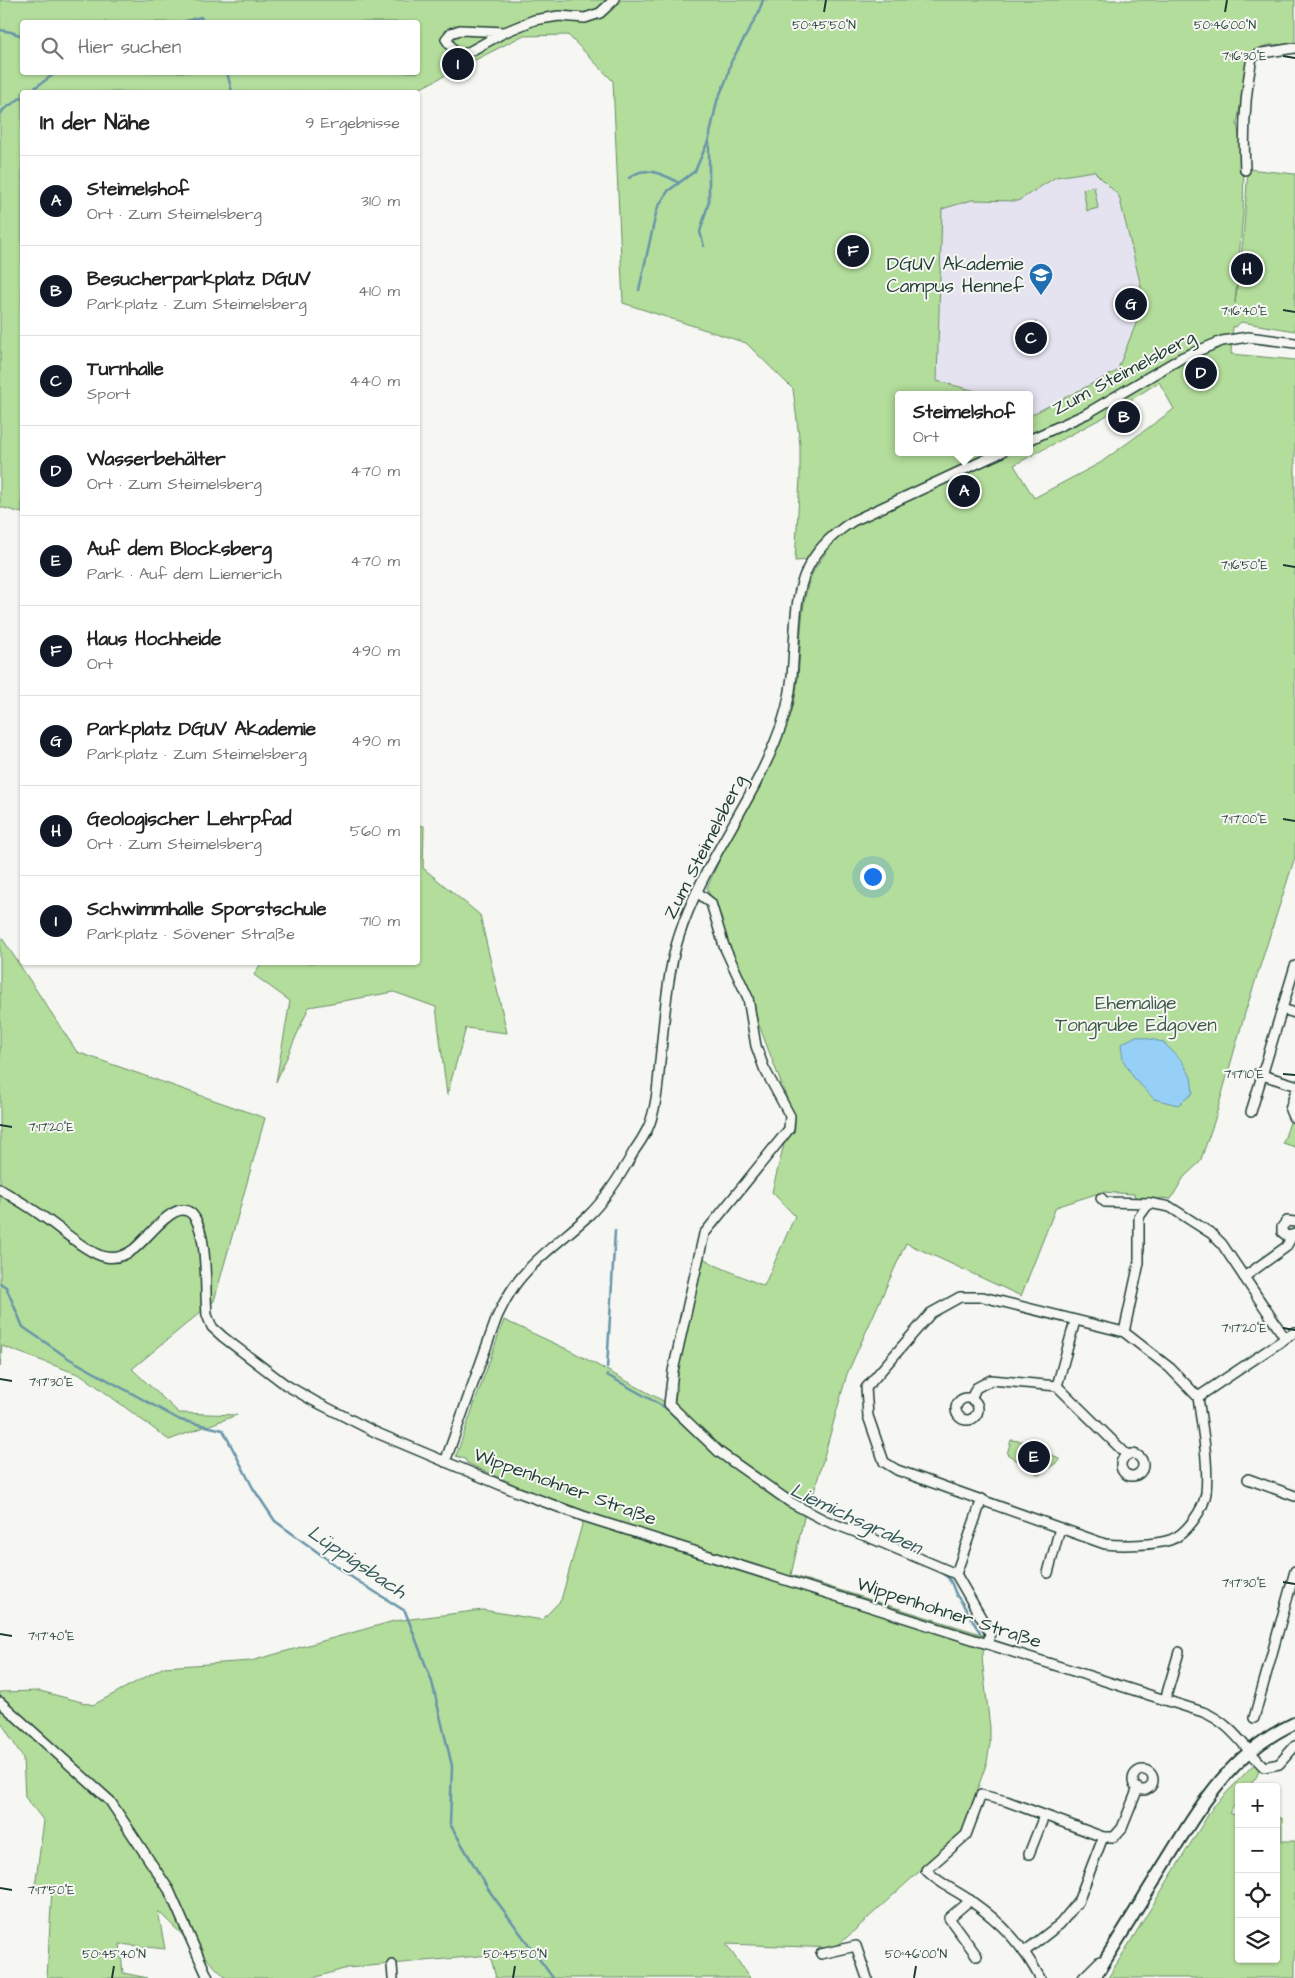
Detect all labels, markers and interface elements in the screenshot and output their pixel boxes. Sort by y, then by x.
text: 50°45'50"N [792,17,856,34]
text: 50°46'00"N [1194,17,1256,34]
search box [20,20,420,75]
icon: search [38,34,66,62]
text: Hier suchen [78,34,181,61]
pin: I [442,45,474,83]
text: 7°16'30"E [1222,48,1266,65]
text: In der Nähe [40,108,150,137]
text: 9 Ergebnisse [305,112,400,134]
text: Steimelshof [87,176,189,203]
text: A [51,190,61,212]
text: 310 m [361,190,400,212]
text: Ort · Zum Steimelsberg [87,203,262,225]
pin: F [837,232,869,270]
pin: H [1231,250,1263,288]
place label: DGUV Akademie Campus Hennef [886,251,1025,300]
school or university icon: DGUV Akademie Campus Hennef [1028,262,1054,296]
text: Besucherparkplatz DGUV [87,266,311,293]
text: B [50,280,62,302]
text: 410 m [358,280,400,302]
pin: G [1115,285,1147,323]
text: Parkplatz · Zum Steimelsberg [87,293,307,315]
text: 7°16'40"E [1221,303,1267,320]
pin: C [1015,319,1047,357]
street label: Zum Steimelsberg [1048,324,1201,423]
pin: D [1185,354,1217,392]
text: Turnhalle [87,356,164,383]
text: C [50,370,62,392]
text: 440 m [349,370,400,392]
text: Sport [87,383,130,405]
popup [895,391,1033,456]
pin: B [1108,398,1140,436]
text: Steimelshof [913,399,1015,426]
text: Ort [913,426,939,448]
text: Wasserbehälter [87,446,226,473]
text: D [51,460,61,482]
text: 470 m [350,460,400,482]
pin: A [948,472,980,510]
text: Ort · Zum Steimelsberg [87,473,262,495]
text: Auf dem Blocksberg [87,536,272,563]
text: E [51,550,61,572]
text: 470 m [350,550,400,572]
text: 7°16'50"E [1220,557,1268,574]
text: Park · Auf dem Liemerich [87,563,282,585]
text: Haus Hochheide [87,626,221,653]
text: F [50,640,62,662]
text: 490 m [351,640,400,662]
text: Ort [87,653,113,675]
text: Parkplatz DGUV Akademie [87,716,316,743]
text: G [50,730,62,752]
text: 490 m [351,730,400,752]
text: Parkplatz · Zum Steimelsberg [87,743,307,765]
street label: Zum Steimelsberg [657,770,754,924]
text: Geologischer Lehrpfad [87,806,291,833]
text: 7°17'00"E [1221,811,1267,828]
text: H [51,820,61,842]
text: 560 m [350,820,400,842]
text: Ort · Zum Steimelsberg [87,833,262,855]
your location [860,864,886,890]
text: Schwimmhalle Sporstschule [87,896,326,923]
text: I [55,910,57,932]
text: 710 m [359,910,400,932]
text: Parkplatz · Sövener Straße [87,923,295,945]
park label: Ehemalige Tongrube Edgoven [1055,990,1217,1040]
text: 7°17'10"E [1224,1066,1264,1083]
text: 7°17'20"E [28,1119,74,1136]
text: 7°17'20"E [1221,1320,1267,1337]
text: 7°17'30"E [29,1374,73,1391]
pin: E [1018,1438,1050,1476]
street label: Wippenhohner Straße [470,1441,660,1533]
water label: Liemichsgraben [785,1476,928,1564]
water label: Lüppigsbach [302,1519,413,1607]
street label: Wippenhohner Straße [853,1570,1045,1656]
text: 7°17'30"E [1222,1575,1266,1592]
text: 7°17'40"E [28,1628,74,1645]
map controls [1235,1783,1280,1963]
button: + [1235,1783,1280,1828]
button: − [1235,1828,1280,1873]
button: locate [1235,1873,1280,1918]
text: 7°17'50"E [28,1882,74,1899]
button: layers [1235,1918,1280,1963]
text: 50°45'40"N [82,1946,146,1963]
text: 50°45'50"N [483,1946,547,1963]
text: 50°46'00"N [885,1946,947,1963]

